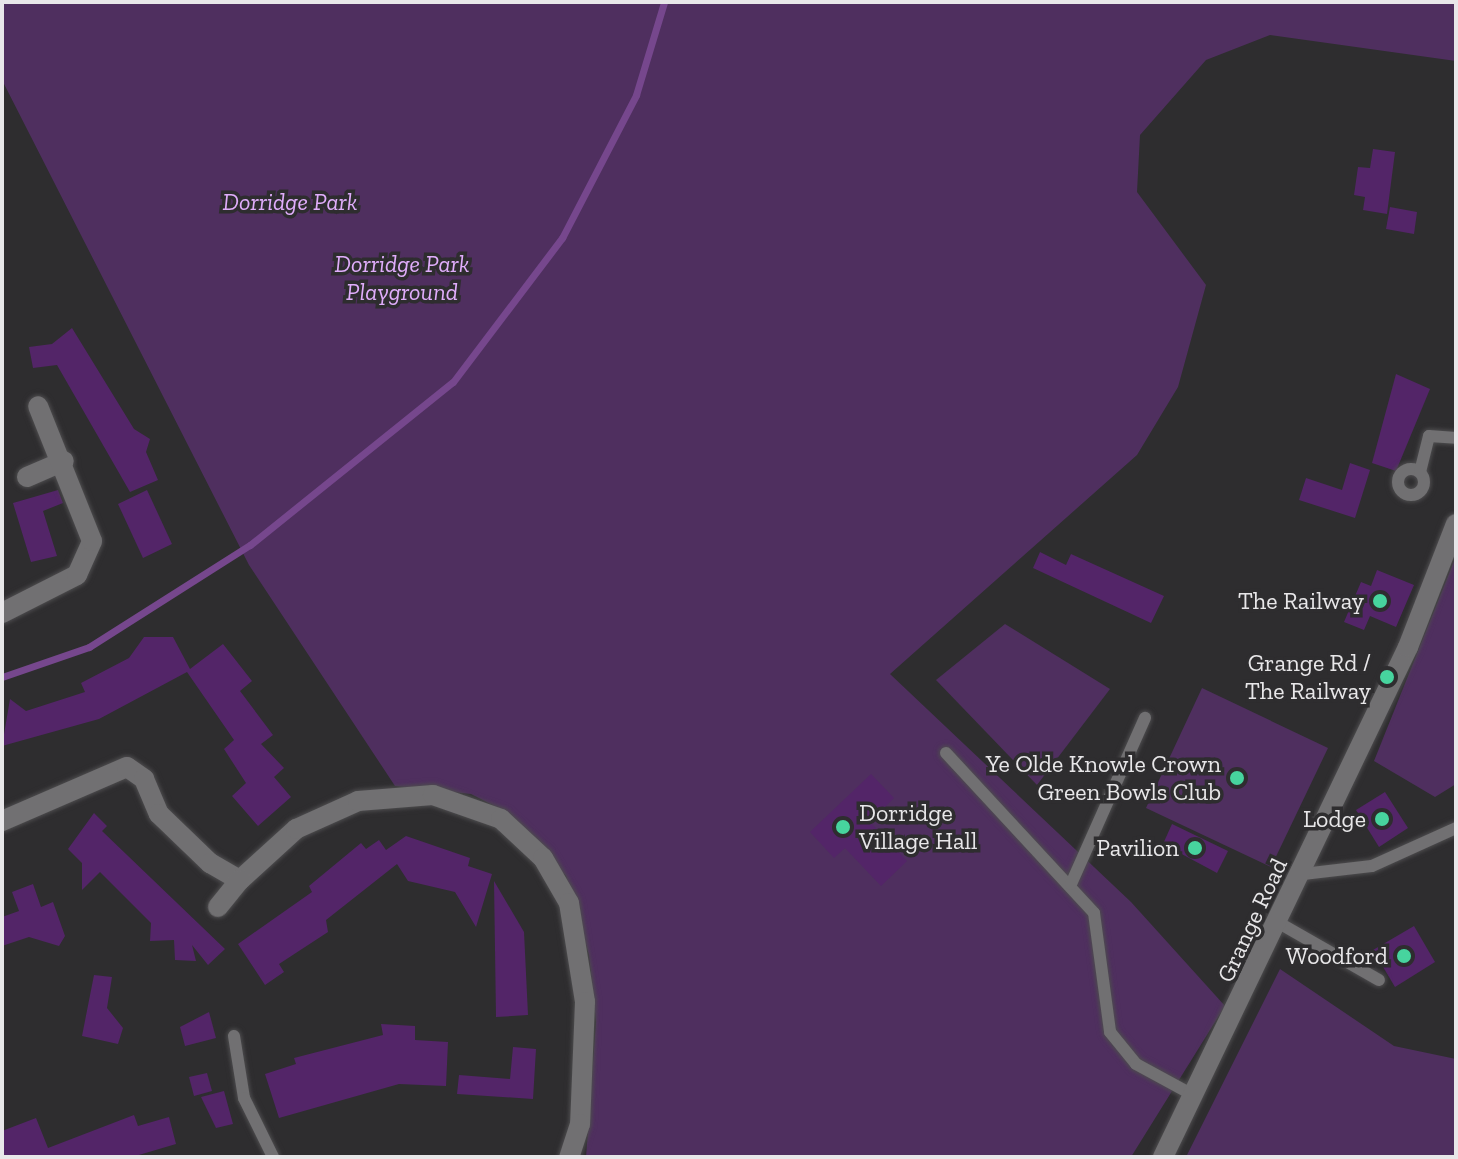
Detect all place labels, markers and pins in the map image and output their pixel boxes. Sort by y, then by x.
place label: The Railway [1238,587,1364,615]
marker: The Railway [1371,592,1389,610]
place label: Grange Rd / The Railway [1245,649,1371,705]
marker: Grange Rd / The Railway [1378,668,1396,686]
place label: Ye Olde Knowle Crown Green Bowls Club [986,750,1221,806]
marker: Ye Olde Knowle Crown Green Bowls Club [1228,769,1246,787]
place label: Dorridge Village Hall [859,799,977,855]
place label: Lodge [1303,805,1366,833]
marker: Lodge [1373,810,1391,828]
marker: Dorridge Village Hall [834,818,852,836]
place label: Pavilion [1096,834,1179,862]
marker: Pavilion [1186,839,1204,857]
place label: Woodford [1286,942,1388,970]
marker: Woodford [1395,947,1413,965]

